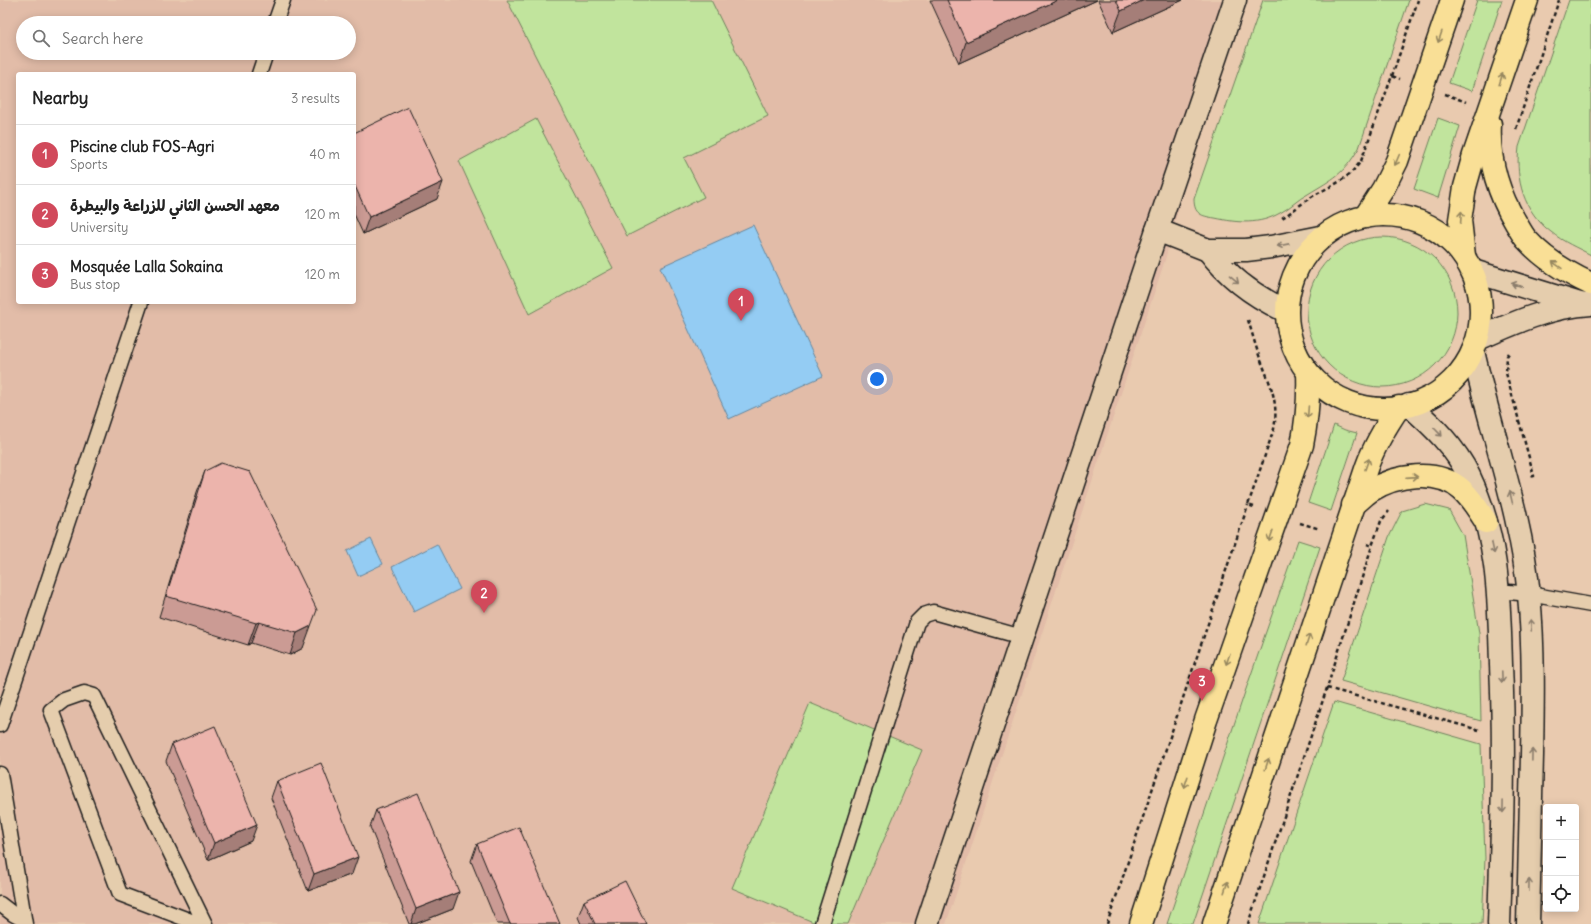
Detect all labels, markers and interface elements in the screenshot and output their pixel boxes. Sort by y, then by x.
search box [16,16,356,60]
icon: search [30,27,52,49]
text: Search here [62,29,143,48]
one-way arrow [1436,30,1443,43]
one-way arrow [1498,72,1505,85]
text: Nearby [32,87,88,109]
text: 3 results [291,90,340,107]
text: Piscine club FOS-Agri [70,137,214,156]
text: 1 [42,146,48,163]
text: 40 m [309,146,340,163]
one-way arrow [1393,153,1401,165]
text: Sports [70,156,108,173]
text: معهد الحسن الثاني للزراعة والبيطرة [70,196,280,215]
text: 2 [41,206,49,223]
text: 120 m [305,206,340,223]
one-way arrow [1458,211,1465,224]
text: University [70,219,128,236]
one-way arrow [1277,242,1290,250]
text: Mosquée Lalla Sokaina [70,257,223,276]
one-way arrow [1552,261,1563,269]
text: 3 [41,266,49,283]
text: 120 m [305,266,340,283]
one-way arrow [1229,275,1240,284]
text: Bus stop [70,276,120,293]
one-way arrow [1510,281,1523,288]
pin: 1 [728,288,754,321]
your location [867,369,887,389]
one-way arrow [1304,405,1311,418]
one-way arrow [1433,427,1443,437]
one-way arrow [1364,458,1372,470]
one-way arrow [1405,474,1418,481]
one-way arrow [1507,491,1515,504]
one-way arrow [1267,529,1274,542]
one-way arrow [1489,541,1497,554]
pin: 2 [471,580,497,613]
one-way arrow [1527,619,1535,632]
one-way arrow [1305,634,1312,647]
one-way arrow [1224,652,1231,665]
pin: 3 [1189,668,1215,701]
one-way arrow [1498,670,1506,683]
one-way arrow [1528,749,1536,762]
one-way arrow [1264,757,1271,770]
one-way arrow [1182,775,1189,788]
one-way arrow [1499,800,1506,813]
map controls [1543,804,1579,912]
button: + [1543,804,1579,840]
button: − [1543,840,1579,876]
button: locate [1543,876,1579,912]
one-way arrow [1525,879,1533,892]
one-way arrow [1223,881,1230,894]

